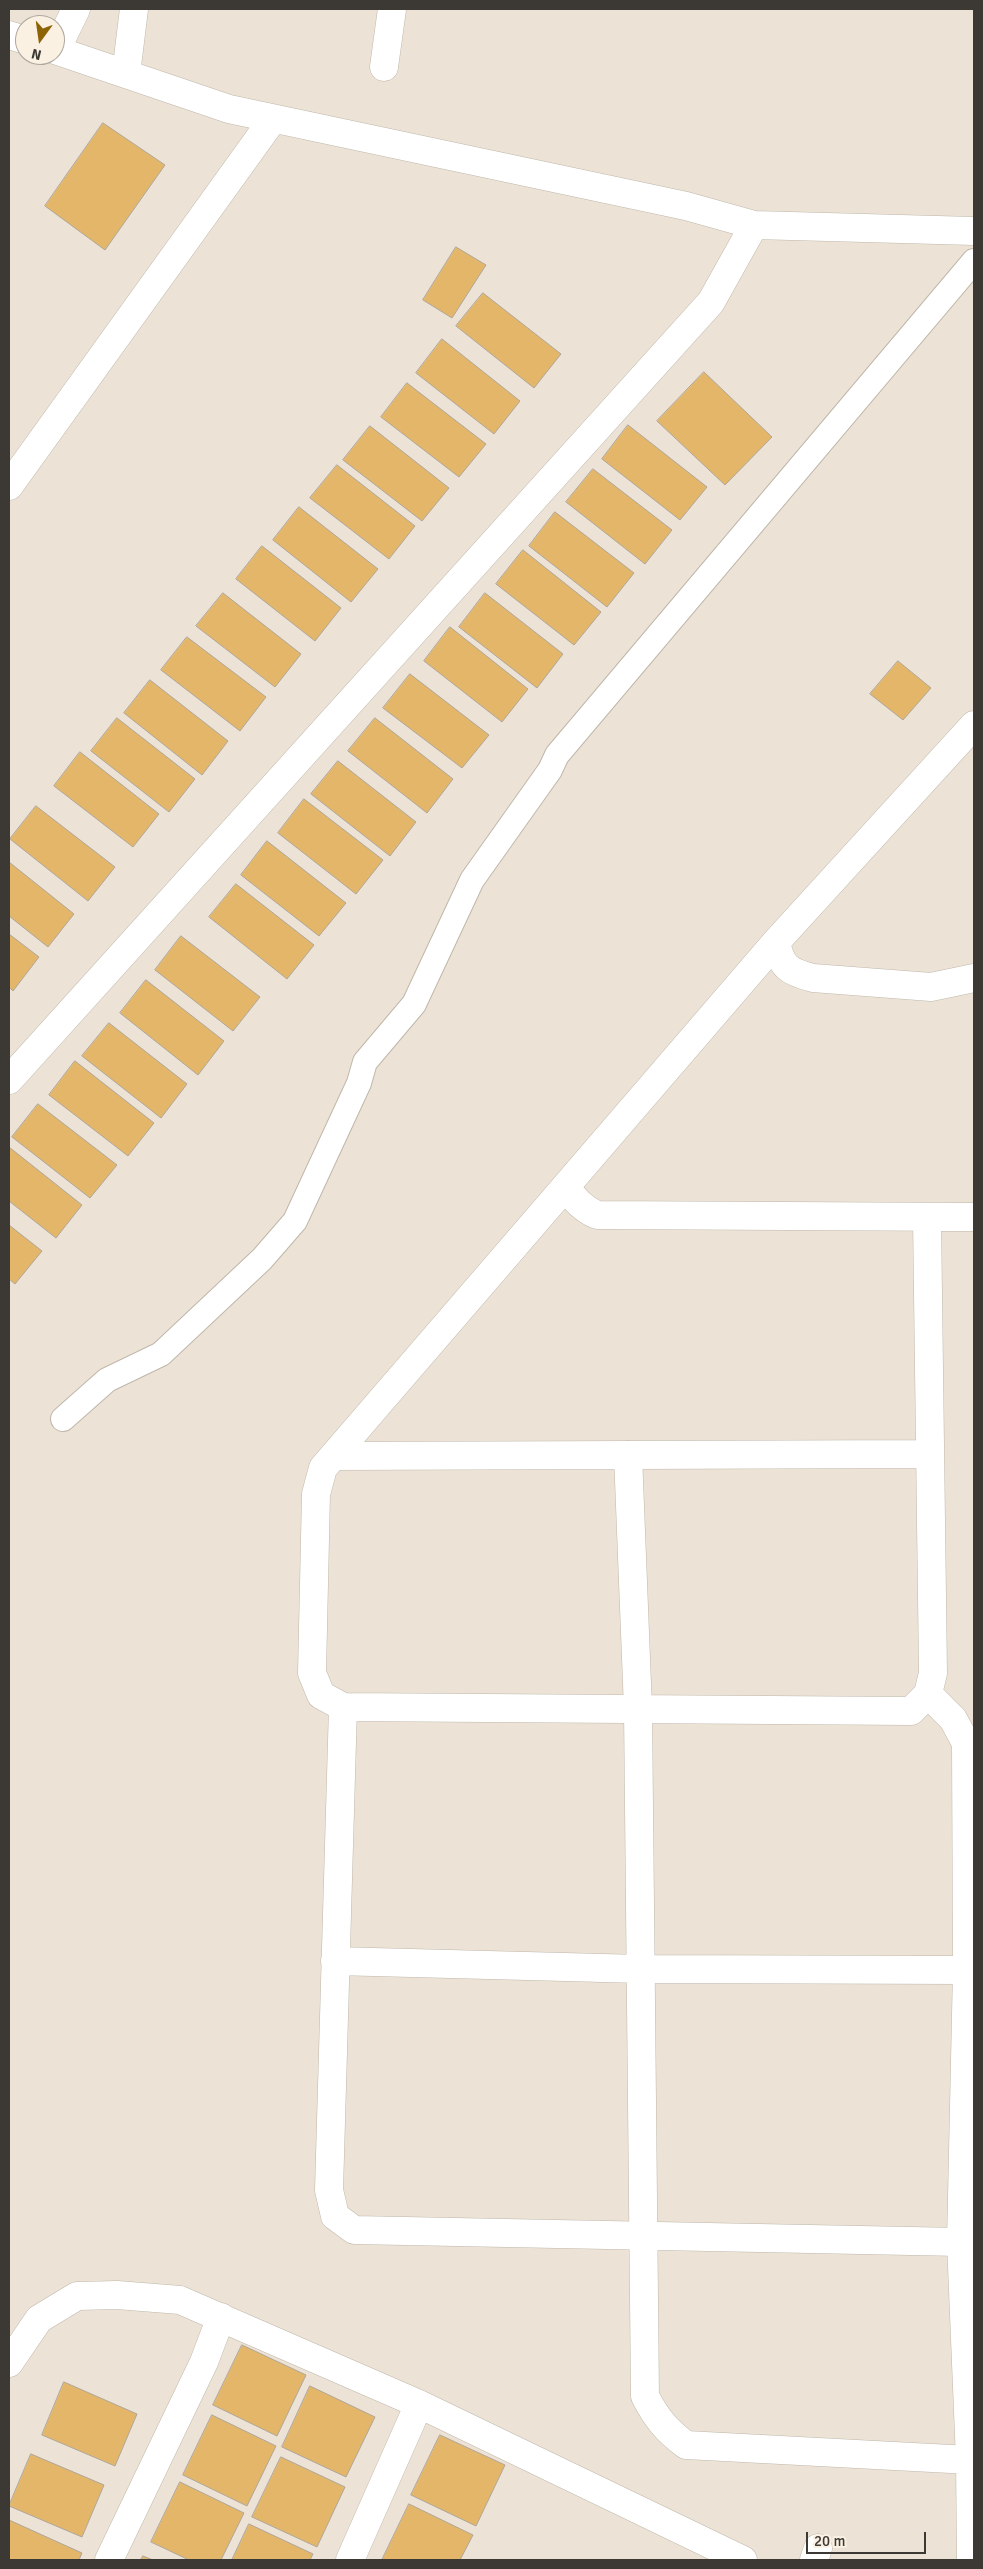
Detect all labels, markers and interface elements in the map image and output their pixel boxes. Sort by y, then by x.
north arrow [15,15,65,65]
text: N [30,45,43,63]
scale bar [808,2522,928,2554]
text: 20 m [814,2532,845,2550]

